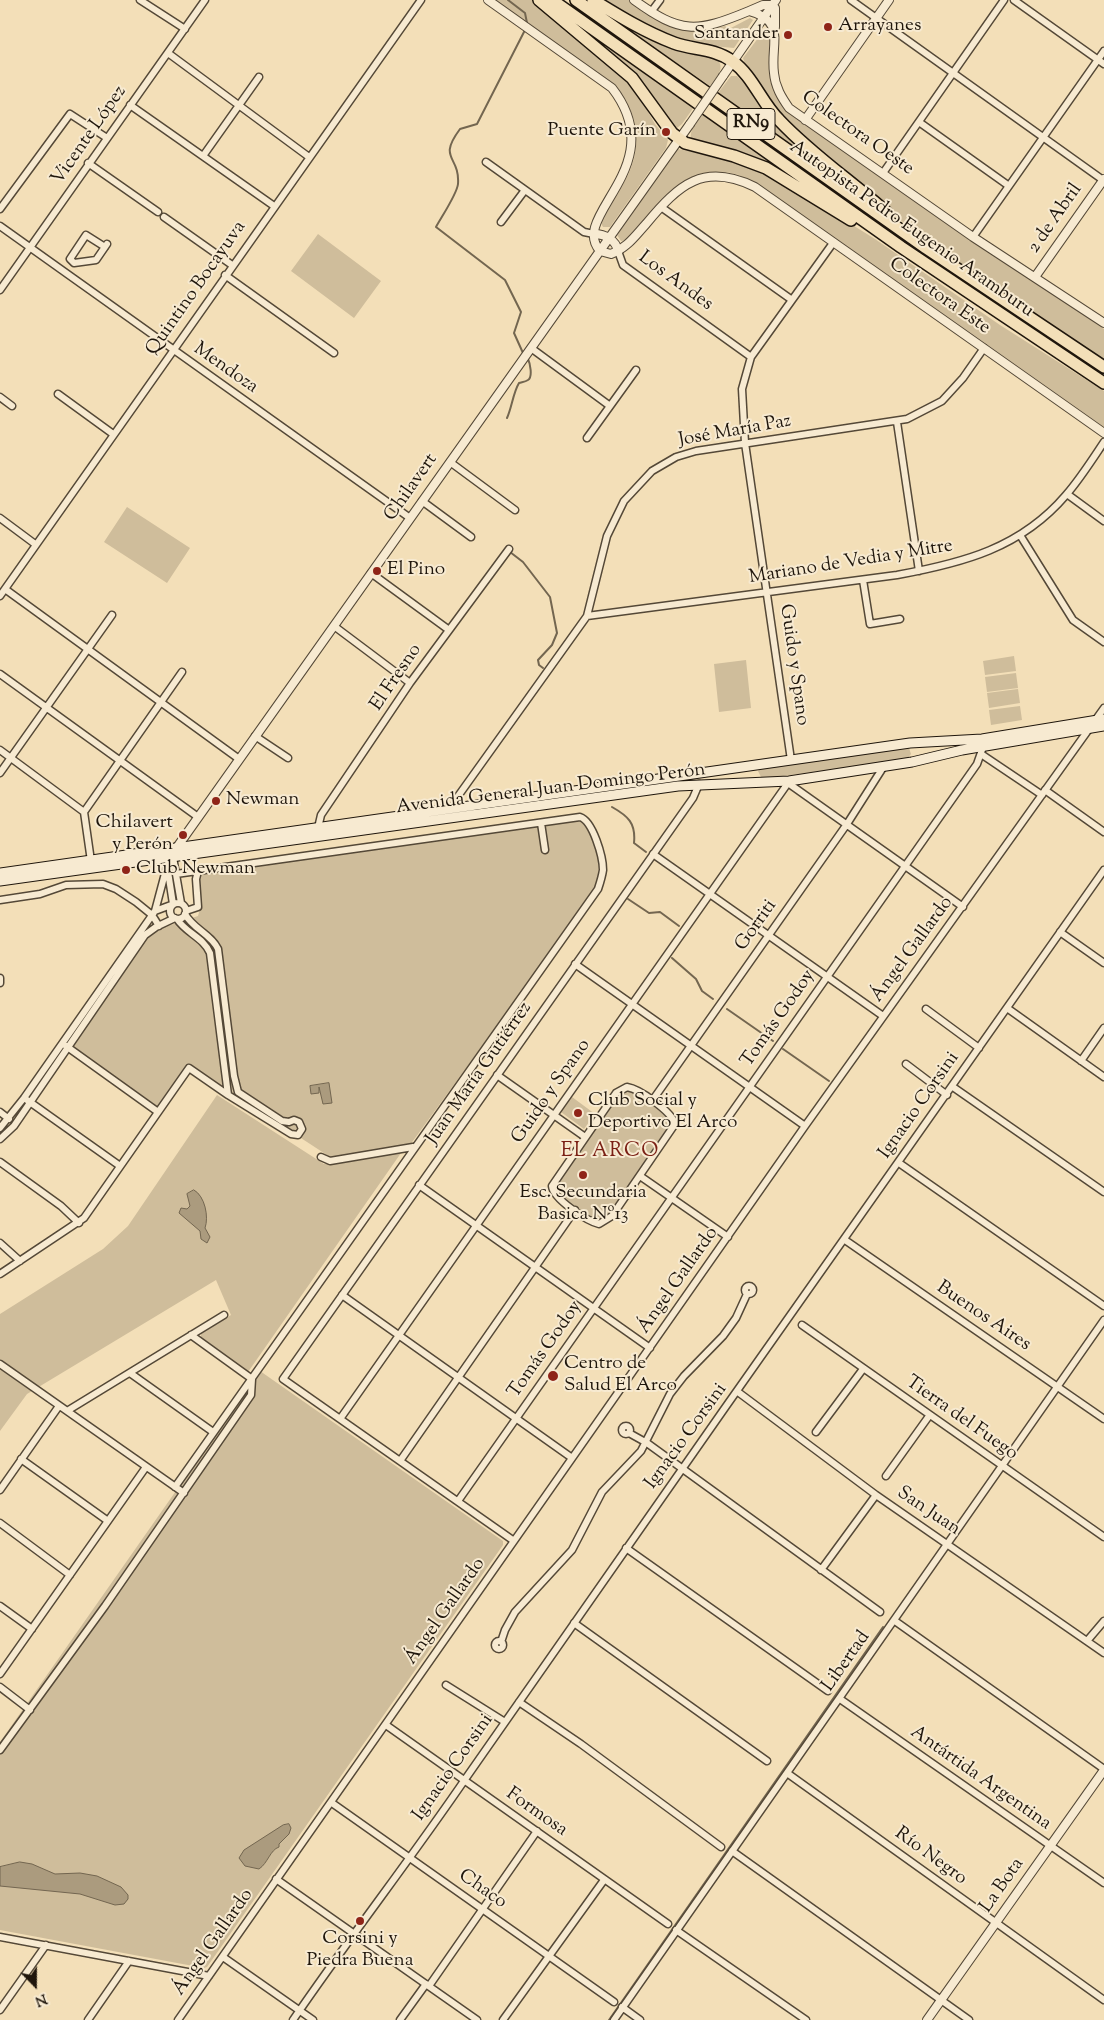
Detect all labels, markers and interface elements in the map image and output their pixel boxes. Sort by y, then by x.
place label: Arrayanes [838,16,921,38]
marker: Arrayanes [822,21,834,33]
place label: Santander [694,24,778,46]
marker: Santander [782,29,794,41]
street label: Vicente López [47,82,133,190]
street label: Colectora Oeste [796,87,918,181]
road number: RN9 [727,108,775,140]
place label: Puente Garín [548,121,656,143]
marker: Puente Garín [660,126,672,138]
street label: Autopista Pedro Eugenio Aramburu [784,137,1038,323]
street label: 2 de Abril [1024,180,1088,258]
street label: Quintino Bocayuva [142,217,252,361]
street label: Los Andes [633,247,717,317]
street label: Colectora Este [884,254,994,340]
street label: Mendoza [188,338,262,400]
street label: José María Paz [677,411,793,453]
street label: Chilavert [380,450,444,526]
street label: Mariano de Vedia y Mitre [747,536,955,590]
place label: El Pino [387,560,445,582]
marker: El Pino [371,565,383,577]
street label: Guido y Spano [773,603,813,727]
street label: El Fresno [366,640,428,716]
street label: Avenida General Juan Domingo Perón [395,760,707,820]
place label: Newman [226,790,299,812]
marker: Newman [210,795,222,807]
place label: Chilavert y Perón [95,813,173,857]
marker: Chilavert y Perón [177,829,189,841]
place label: Club Newman [136,859,255,881]
marker: Club Newman [120,864,132,876]
street label: Ángel Gallardo [867,893,959,1007]
street label: Gorriti [731,896,783,956]
street label: Tomás Godoy [737,966,821,1072]
street label: Juan María Gutiérrez [422,998,538,1150]
street label: Guido y Spano [508,1035,596,1149]
street label: Ignacio Corsini [875,1048,965,1164]
place label: Club Social y Deportivo El Arco [588,1091,737,1135]
marker: Club Social y Deportivo El Arco [572,1107,584,1119]
district label: EL ARCO [560,1141,660,1165]
marker: Esc. Secundaria Basica Nº13 [577,1169,589,1181]
place label: Esc. Secundaria Basica Nº13 [519,1183,647,1227]
street label: Ángel Gallardo [634,1223,724,1339]
street label: Buenos Aires [931,1277,1035,1357]
street label: Tomás Godoy [504,1297,588,1403]
place label: Centro de Salud El Arco [564,1354,677,1398]
marker: Centro de Salud El Arco [546,1369,560,1383]
street label: Tierra del Fuego [900,1372,1022,1466]
street label: Ignacio Corsini [641,1380,733,1494]
street label: San Juan [892,1482,964,1542]
street label: Ángel Gallardo [401,1554,491,1670]
street label: Libertad [818,1627,876,1697]
street label: Ignacio Corsini [409,1710,499,1826]
street label: Antártida Argentina [905,1722,1055,1836]
street label: Formosa [501,1784,571,1842]
street label: Río Negro [889,1823,971,1891]
street label: La Bota [976,1854,1030,1918]
street label: Chaco [453,1865,511,1915]
street label: Ángel Gallardo [169,1885,259,2001]
marker: Corsini y Piedra Buena [354,1915,366,1927]
place label: Corsini y Piedra Buena [307,1929,413,1973]
north arrow [10,1960,60,2010]
text: N [32,1988,50,2010]

